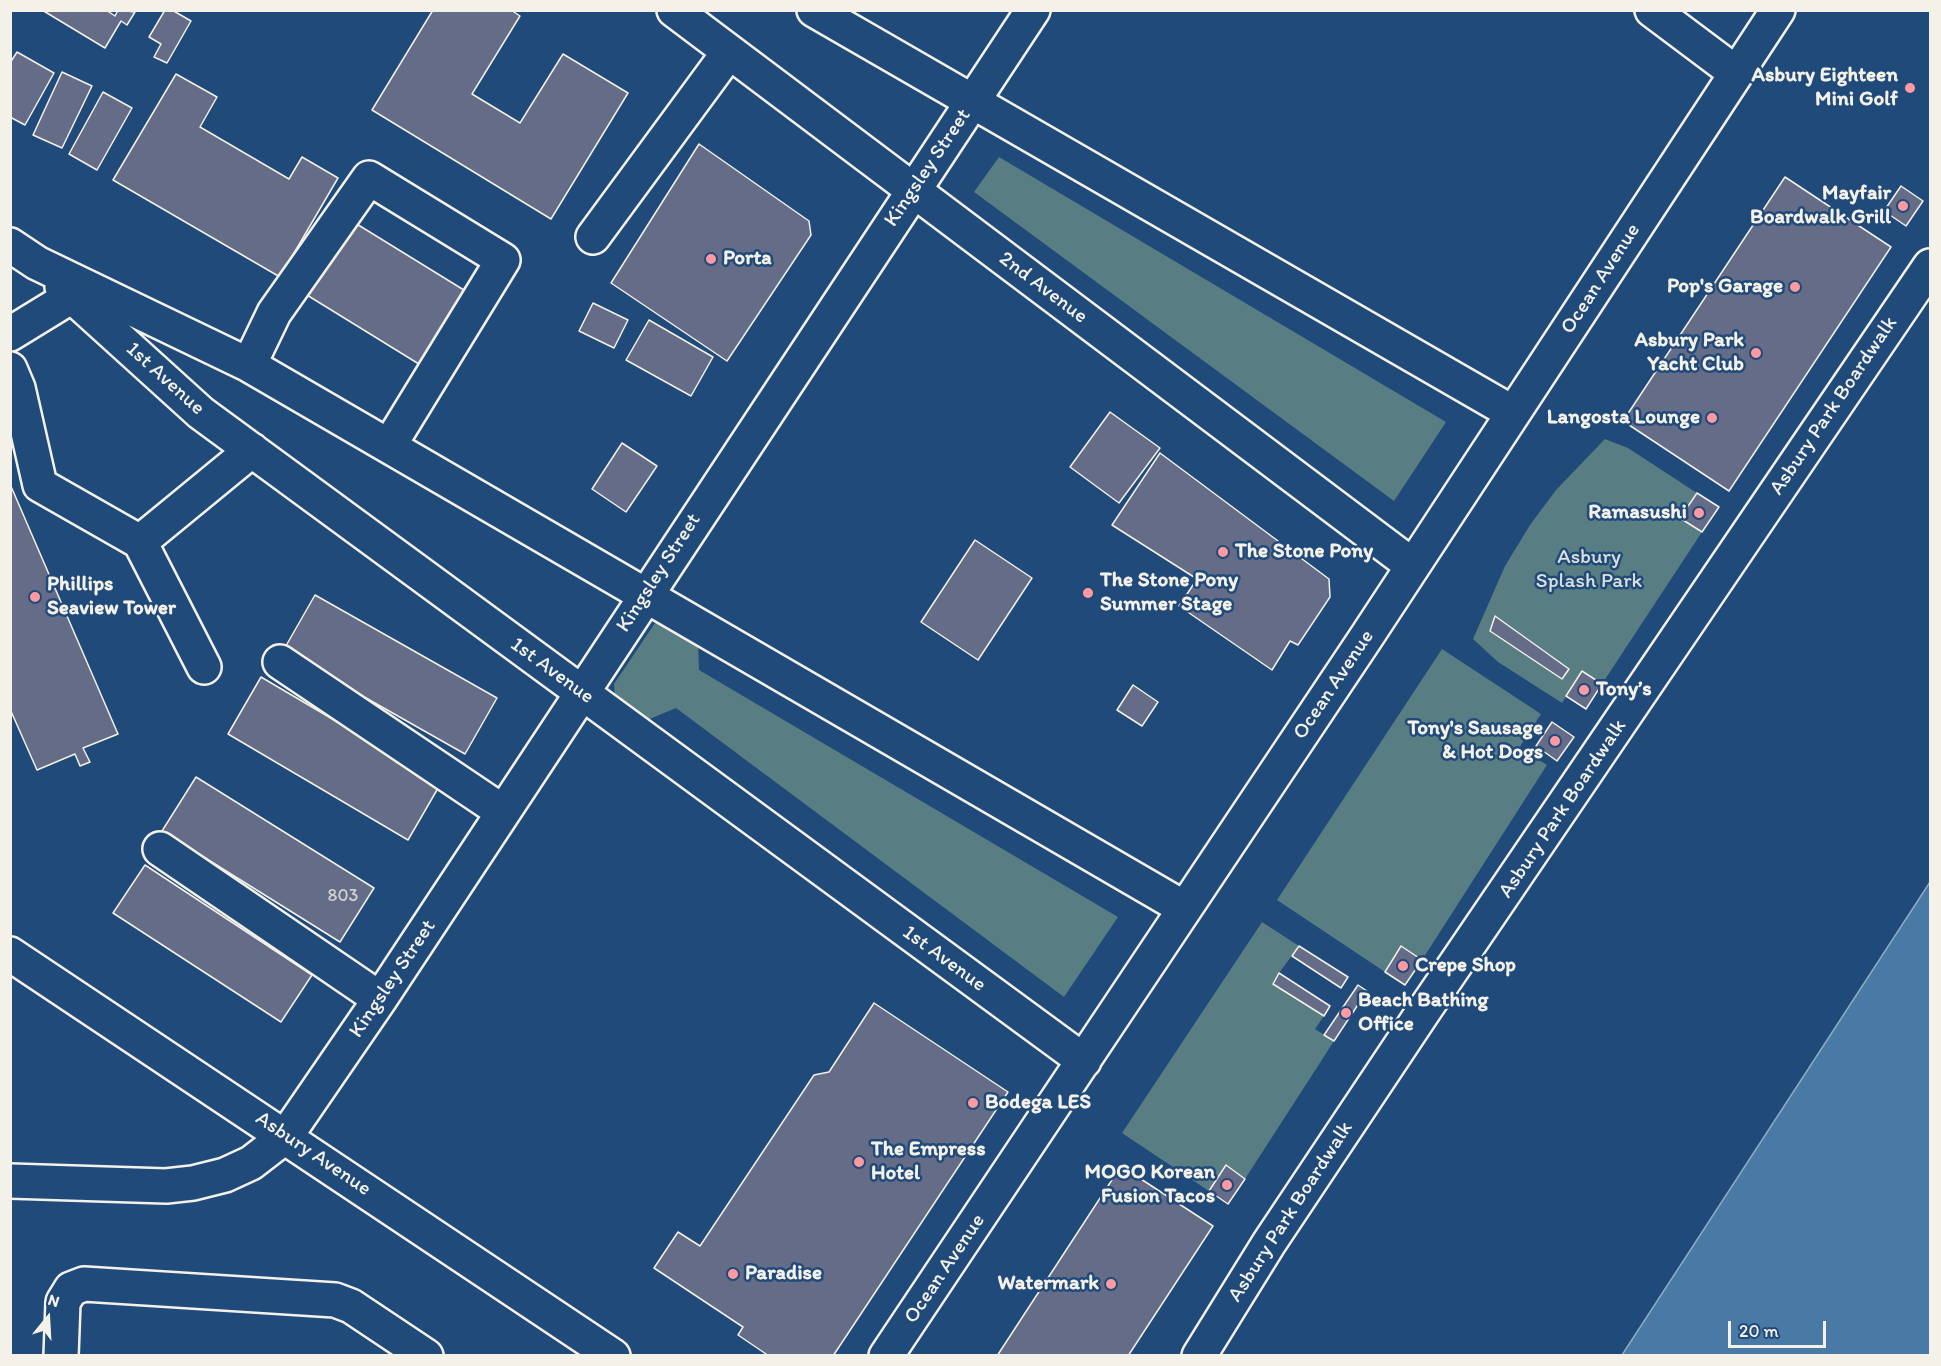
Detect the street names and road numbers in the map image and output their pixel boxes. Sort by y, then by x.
street label: Kingsley Street [879,104,977,232]
street label: Ocean Avenue [1556,219,1646,339]
street label: 2nd Avenue [994,246,1092,330]
street label: Asbury Park Boardwalk [1765,312,1903,500]
street label: 1st Avenue [120,337,210,421]
street label: Kingsley Street [611,509,707,637]
street label: Ocean Avenue [1288,625,1380,745]
street label: 1st Avenue [505,632,599,710]
street label: Asbury Park Boardwalk [1494,715,1632,903]
street label: Kingsley Street [344,915,442,1043]
street label: 1st Avenue [897,920,991,998]
street label: Asbury Avenue [250,1106,376,1202]
street label: Asbury Park Boardwalk [1223,1117,1359,1307]
street label: Ocean Avenue [899,1209,991,1329]

